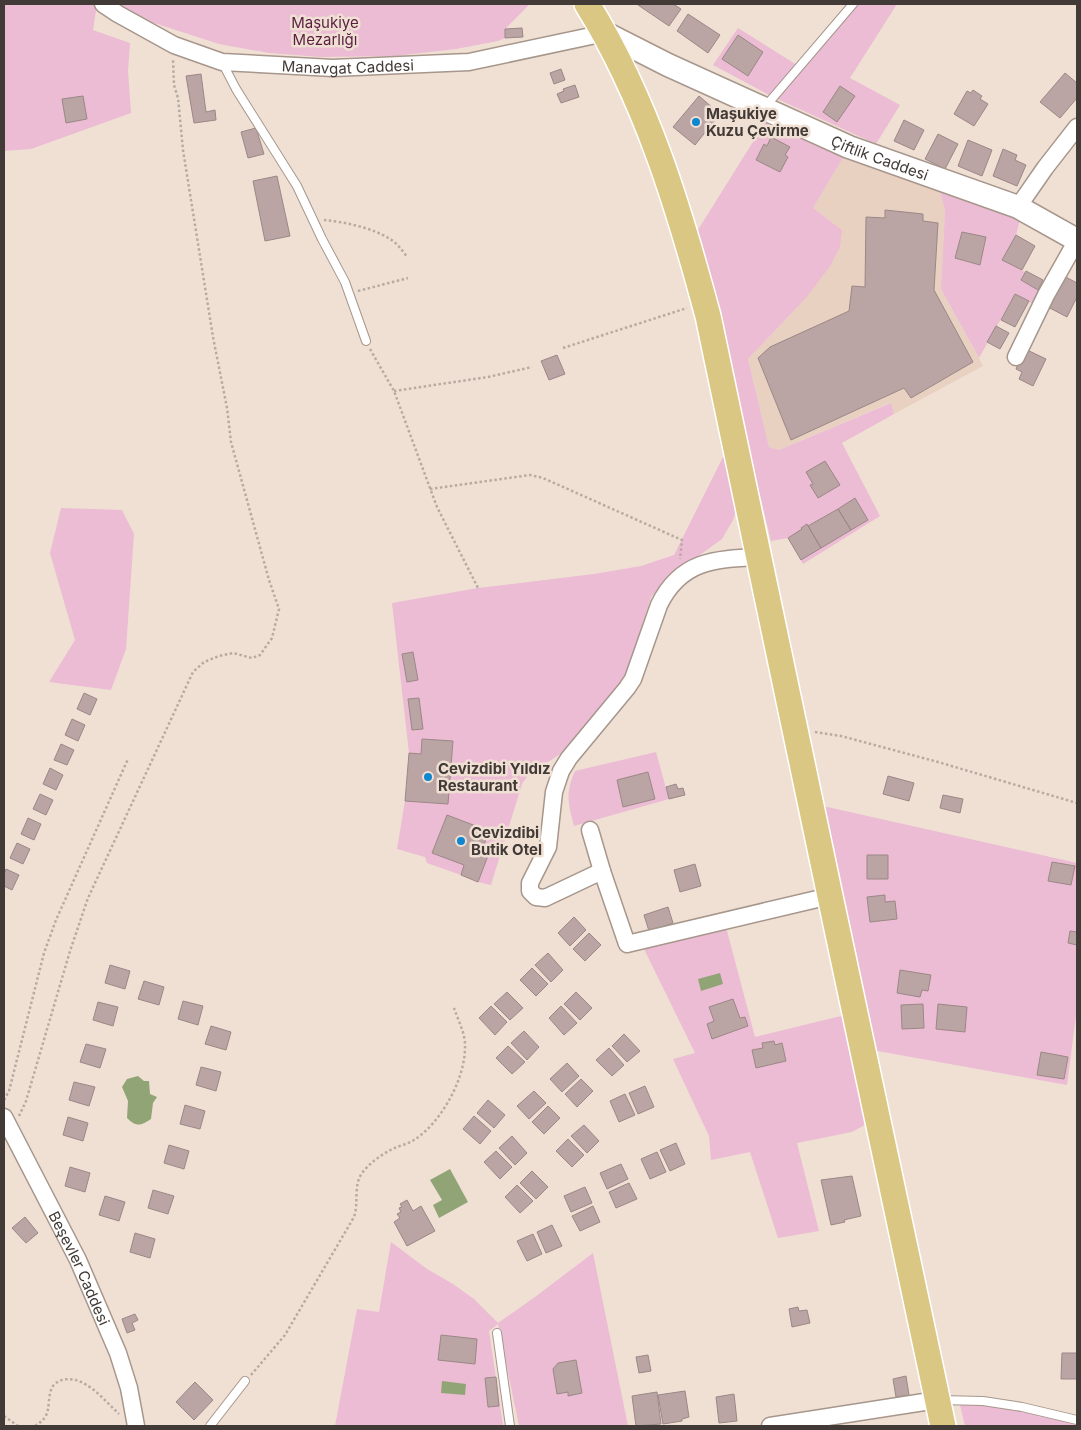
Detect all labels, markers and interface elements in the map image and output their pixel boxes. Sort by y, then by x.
park label: Maşukiye Mezarlığı [291,13,359,49]
street label: Manavgat Caddesi [281,55,414,78]
place label: Maşukiye Kuzu Çevirme [706,104,809,140]
marker: Maşukiye Kuzu Çevirme [690,116,702,128]
street label: Çiftlik Caddesi [828,131,931,184]
place label: Cevizdibi Yıldız Restaurant [438,759,551,795]
marker: Cevizdibi Yıldız Restaurant [422,771,434,783]
place label: Cevizdibi Butik Otel [471,823,542,859]
marker: Cevizdibi Butik Otel [455,835,467,847]
street label: Beşevler Caddesi [45,1208,114,1328]

